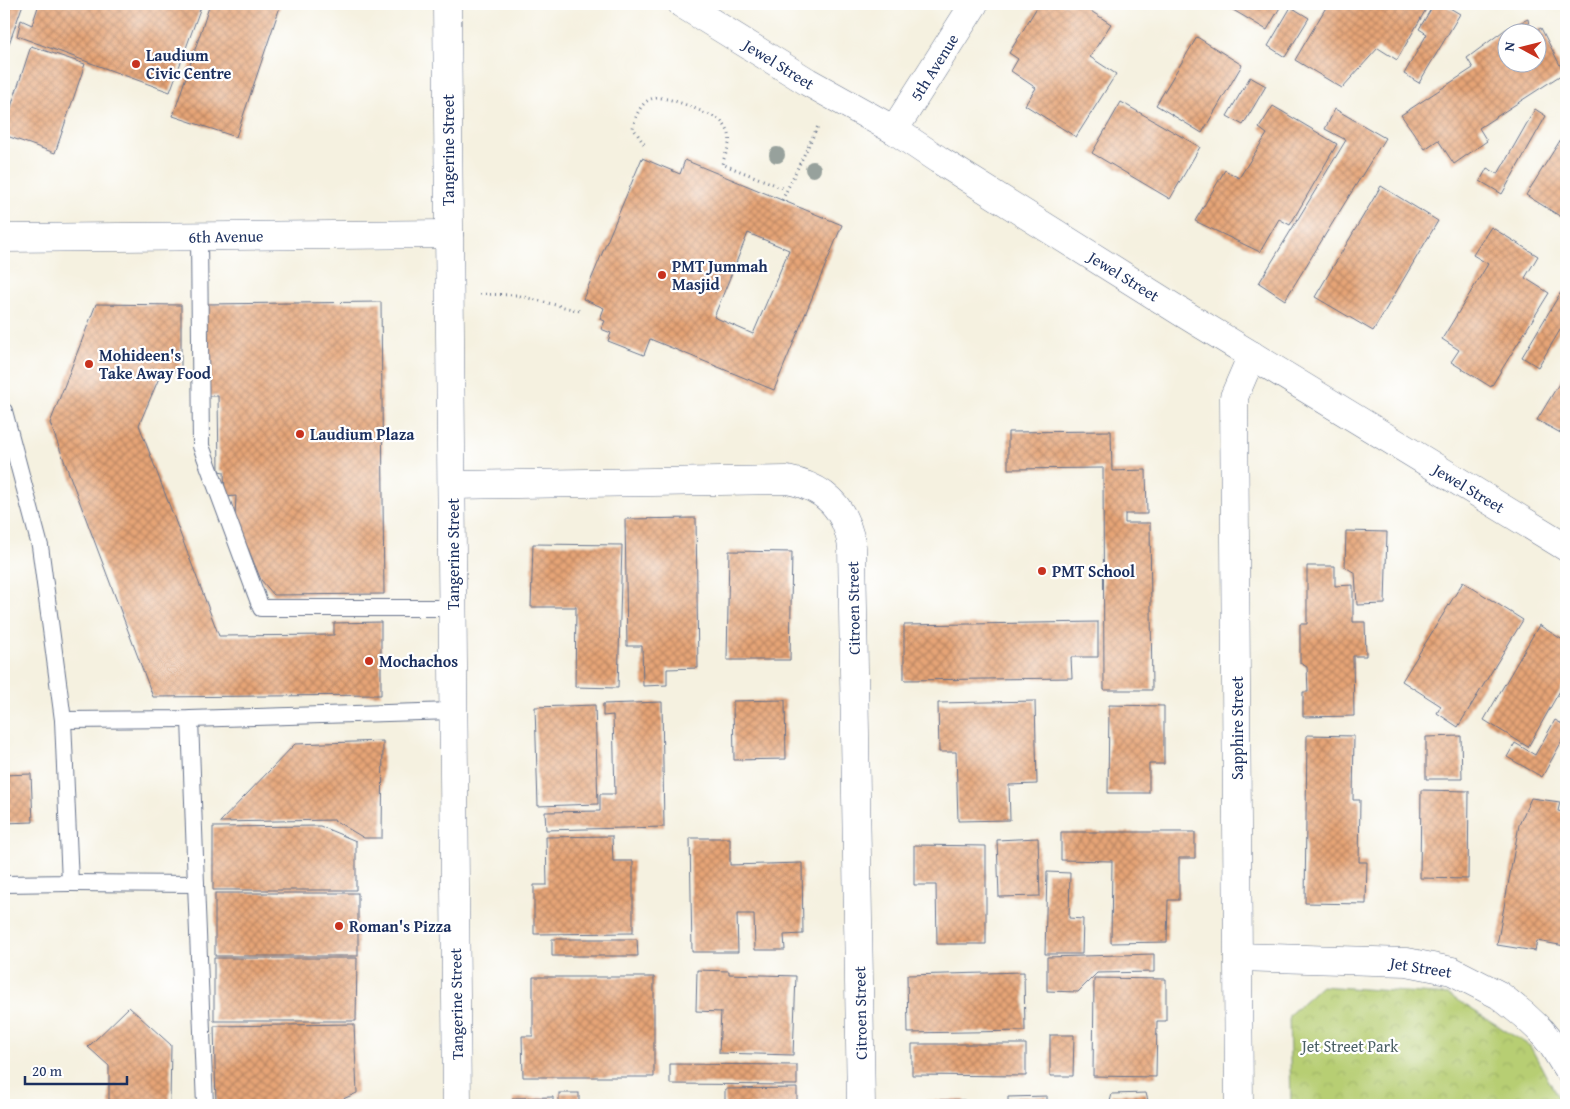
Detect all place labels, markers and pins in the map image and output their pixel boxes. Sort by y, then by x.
place label: Laudium Civic Centre [146,43,232,85]
marker: Laudium Civic Centre [130,58,142,70]
place label: PMT Jummah Masjid [672,254,768,296]
marker: PMT Jummah Masjid [656,269,668,281]
place label: Mohideen's Take Away Food [99,343,212,385]
marker: Mohideen's Take Away Food [83,358,95,370]
place label: Laudium Plaza [310,422,415,446]
marker: Laudium Plaza [294,428,306,440]
place label: PMT School [1052,559,1135,583]
marker: PMT School [1036,565,1048,577]
place label: Mochachos [379,649,458,673]
marker: Mochachos [363,655,375,667]
place label: Roman's Pizza [349,914,452,938]
marker: Roman's Pizza [333,920,345,932]

